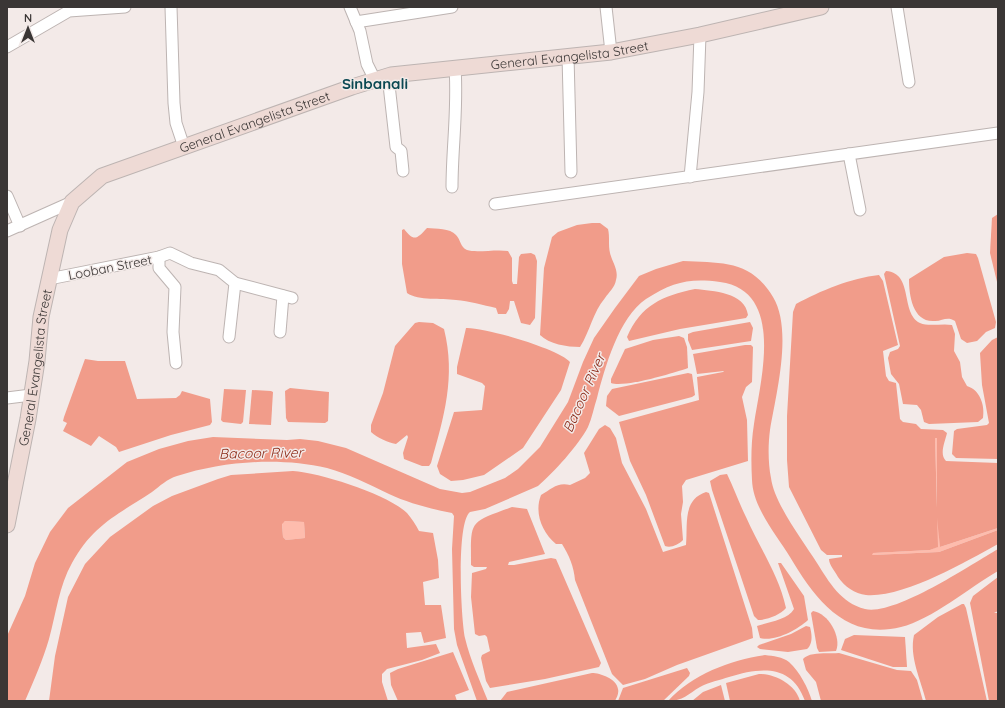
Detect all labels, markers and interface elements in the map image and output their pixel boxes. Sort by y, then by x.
north arrow [8,8,48,48]
text: N [24,11,32,25]
street label: General Evangelista Street [490,37,650,73]
district label: Sinbanali [342,74,408,93]
street label: General Evangelista Street [177,88,332,156]
street label: Looban Street [67,251,153,283]
street label: General Evangelista Street [15,288,55,447]
water label: Bacoor River [559,350,610,435]
water label: Bacoor River [219,443,305,463]

